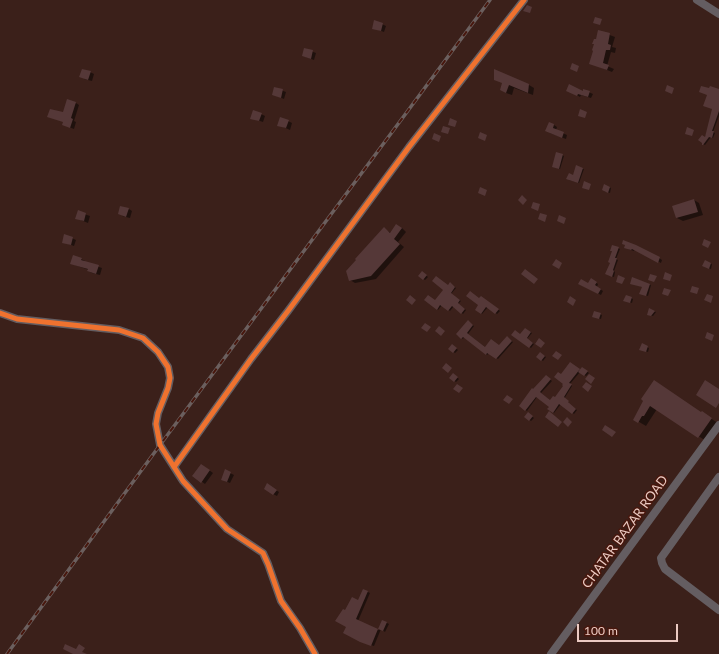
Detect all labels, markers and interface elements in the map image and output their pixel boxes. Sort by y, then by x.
street label: CHATAR BAZAR ROAD [579,473,671,591]
scale bar [579,616,680,642]
text: 100 m [584,623,618,638]

